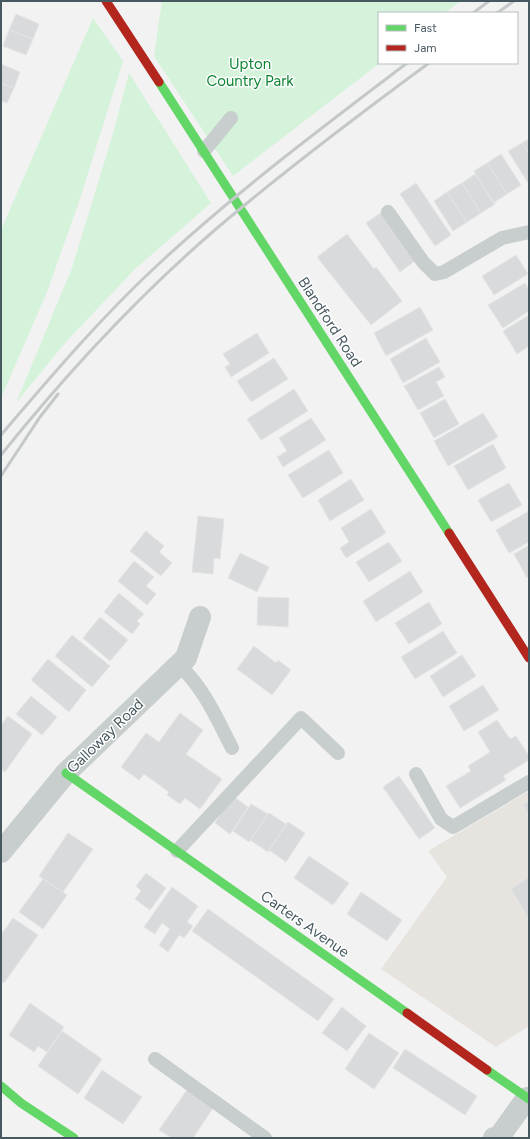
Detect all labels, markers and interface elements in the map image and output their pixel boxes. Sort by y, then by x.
legend [378,12,518,64]
text: Fast [414,21,437,35]
text: Jam [414,41,437,55]
park label: Upton Country Park [206,55,294,90]
street label: Blandford Road [294,274,366,370]
street label: Galloway Road [63,695,147,777]
street label: Carters Avenue [257,887,353,961]

